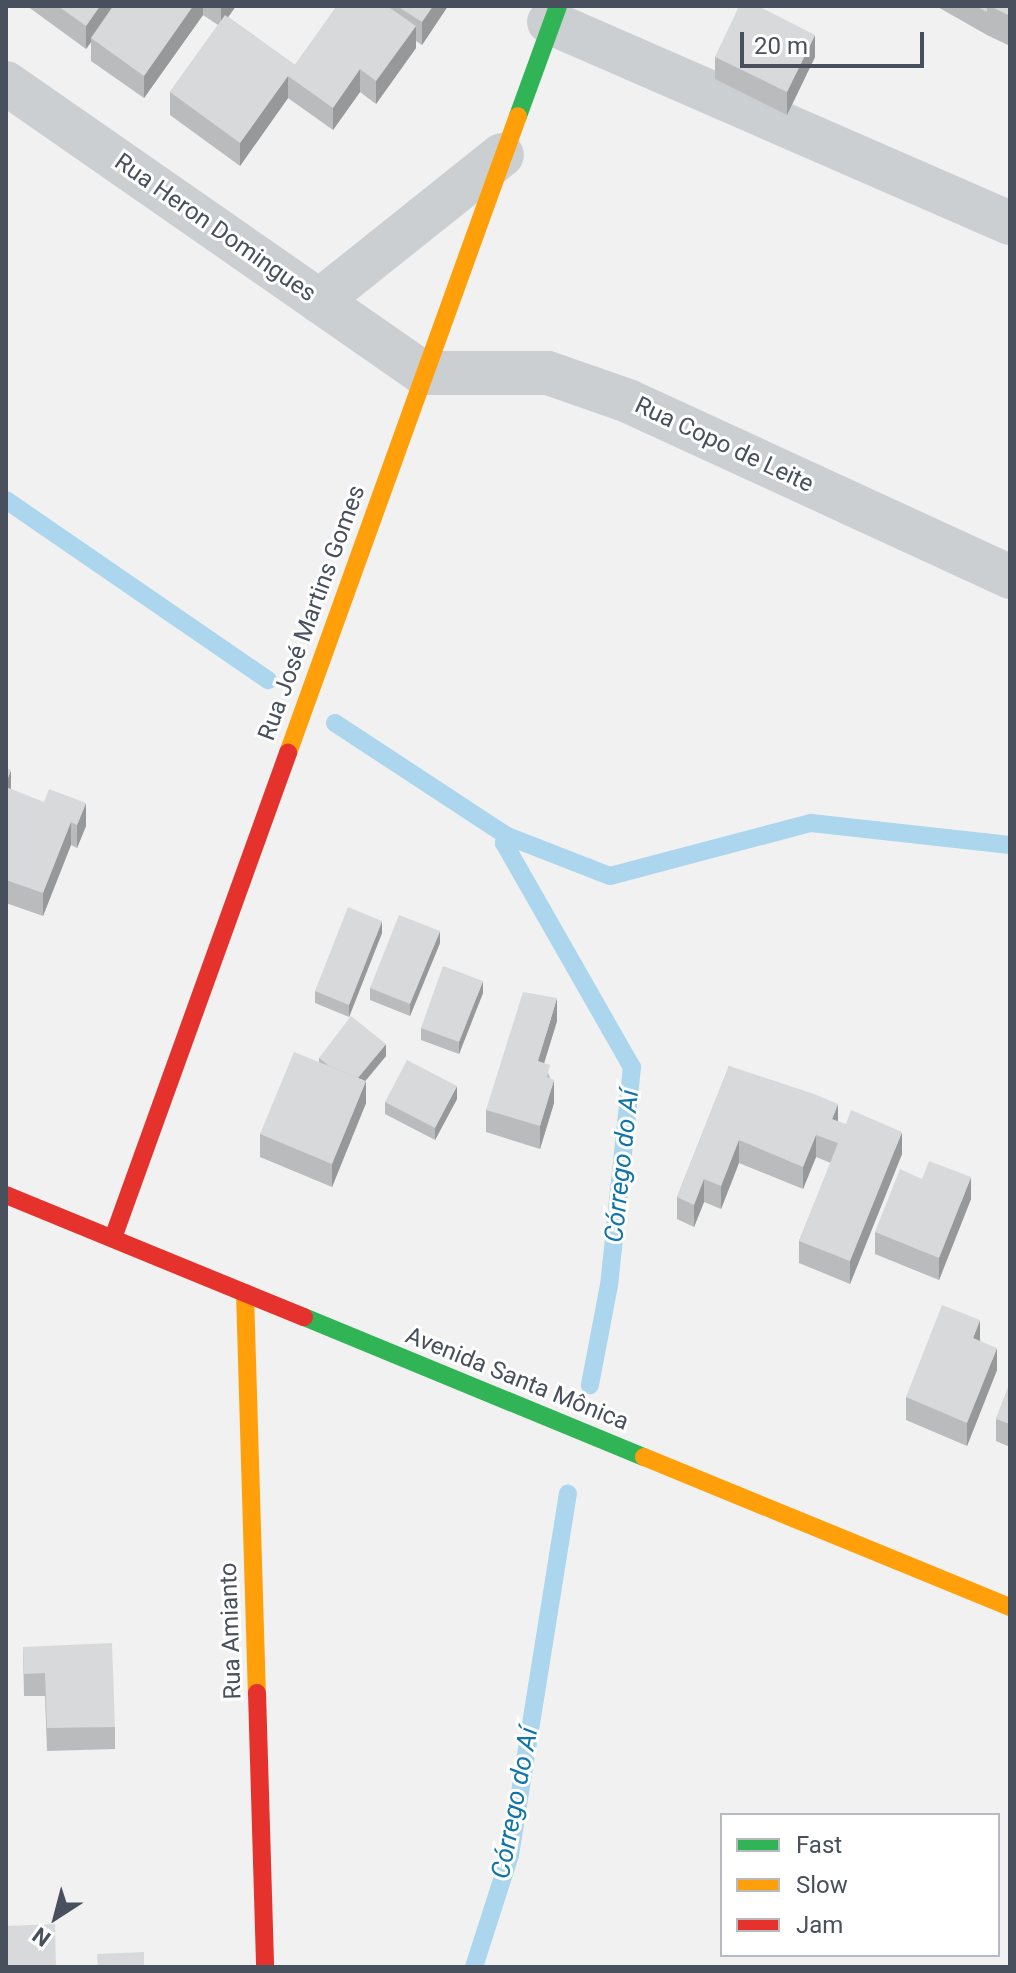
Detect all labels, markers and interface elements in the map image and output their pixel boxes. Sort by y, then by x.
scale bar [744,16,928,66]
text: 20 m [754,32,808,60]
street label: Rua Heron Domingues [109,148,321,308]
street label: Rua Copo de Leite [630,391,818,499]
street label: Rua José Martins Gomes [252,482,372,744]
water label: Córrego do Aí [598,1088,646,1244]
street label: Avenida Santa Mônica [401,1321,633,1437]
street label: Rua Amianto [214,1562,248,1700]
water label: Córrego do Aí [485,1725,545,1881]
legend [720,1813,1000,1957]
text: Fast [796,1831,842,1859]
text: Slow [796,1871,848,1899]
north arrow [16,1877,96,1957]
text: Jam [796,1911,843,1939]
text: N [28,1922,55,1951]

